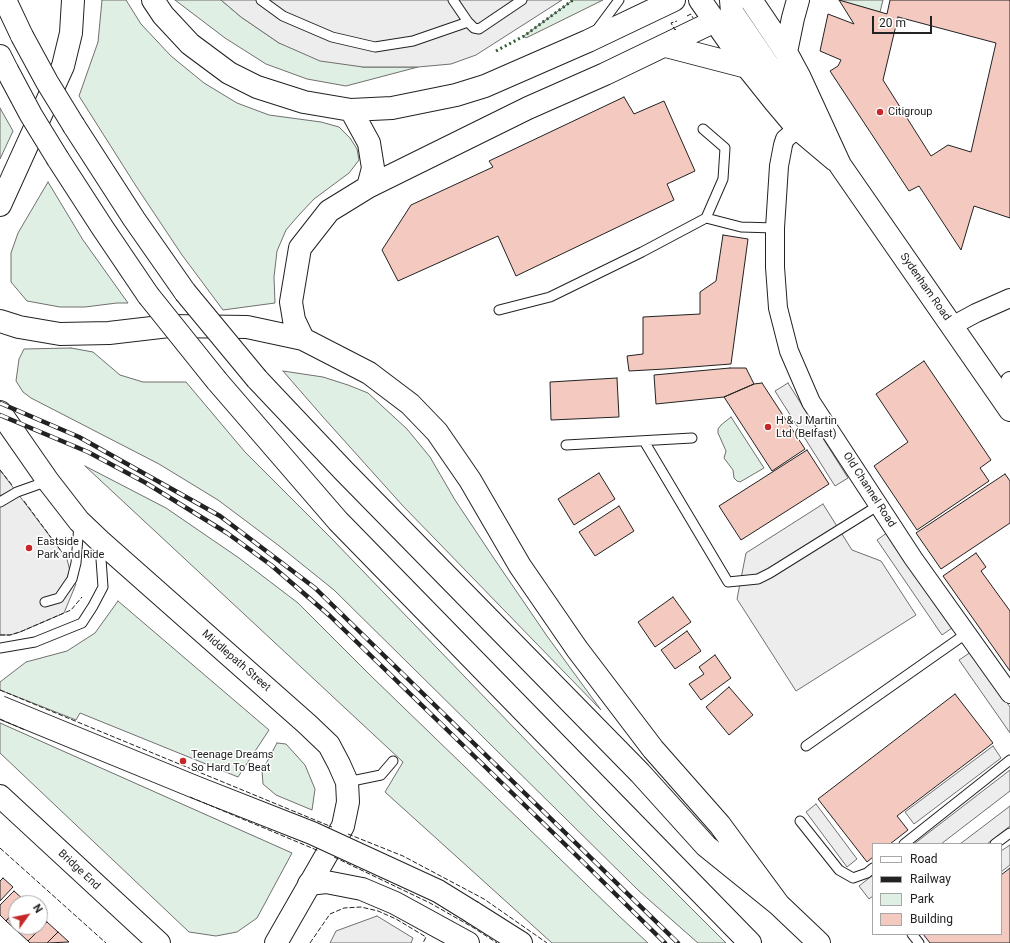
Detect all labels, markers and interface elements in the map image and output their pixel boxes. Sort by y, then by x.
scale bar [874,8,934,34]
text: 20 m [879,16,906,30]
place label: Citigroup [888,105,932,119]
marker: Citigroup [875,107,885,117]
street label: Sydenham Road [897,251,953,323]
place label: H & J Martin Ltd (Belfast) [776,414,837,440]
marker: H & J Martin Ltd (Belfast) [763,422,773,432]
street label: Old Channel Road [840,450,898,530]
place label: Eastside Park and Ride [37,535,104,561]
marker: Eastside Park and Ride [24,543,34,553]
street label: Middlepath Street [199,628,273,694]
place label: Teenage Dreams So Hard To Beat [191,748,273,774]
marker: Teenage Dreams So Hard To Beat [178,756,188,766]
legend [872,843,1002,935]
street label: Bridge End [55,847,103,893]
text: Road [910,852,938,866]
text: Railway [910,872,951,886]
text: Park [910,892,934,906]
north arrow [8,895,48,935]
text: N [30,902,45,916]
text: Building [910,912,953,926]

